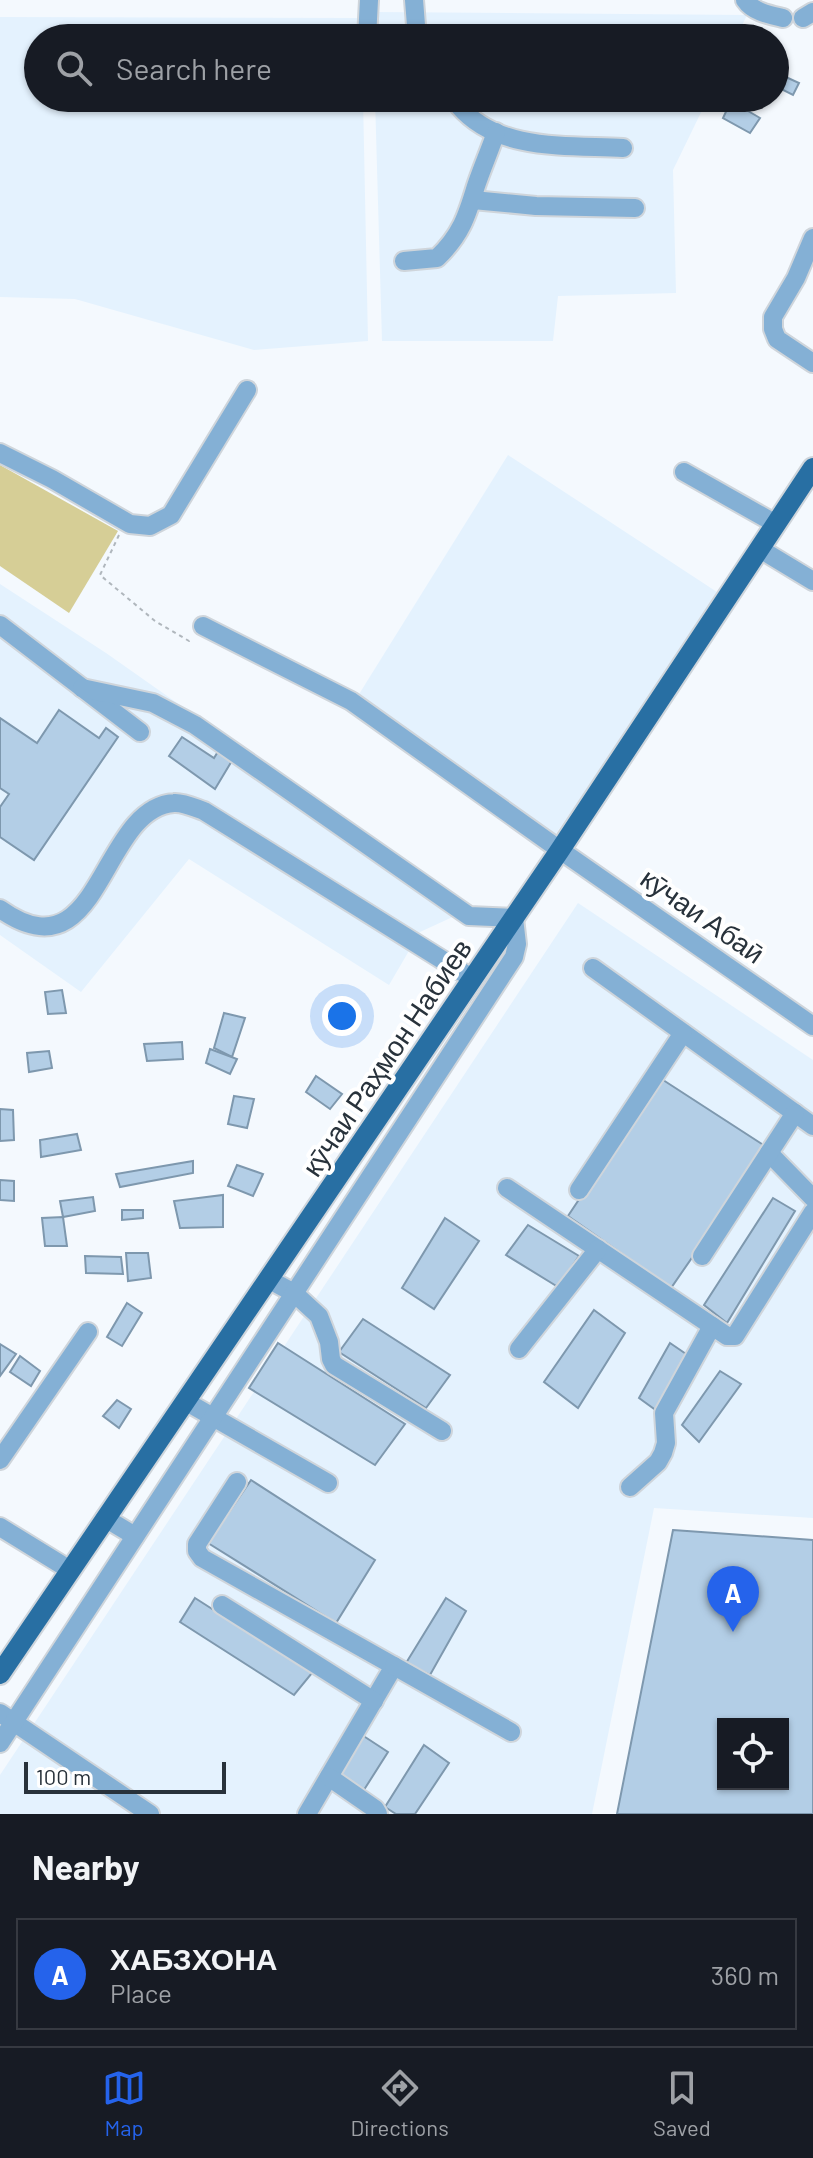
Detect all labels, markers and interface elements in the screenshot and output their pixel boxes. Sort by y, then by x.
search box [24,24,789,112]
icon: search [52,46,96,90]
text: Search here [116,50,272,86]
street label: кӯчаи Абаӣ [635,860,771,970]
street label: кӯчаи Раҳмон Набиев [294,932,478,1182]
your location [322,996,362,1036]
pin: A [707,1566,759,1632]
map controls [717,1718,789,1790]
button: locate [717,1718,789,1790]
scale bar [24,1758,226,1794]
text: 100 m [36,1763,91,1789]
text: Nearby [32,1846,140,1887]
text: ХАБЗХОНА [110,1940,278,1976]
text: A [51,1959,69,1990]
text: 360 m [711,1959,779,1990]
text: Place [110,1977,172,2008]
tab: Map [102,2066,146,2140]
tab: Directions [350,2066,449,2140]
tab: Saved [653,2066,711,2140]

